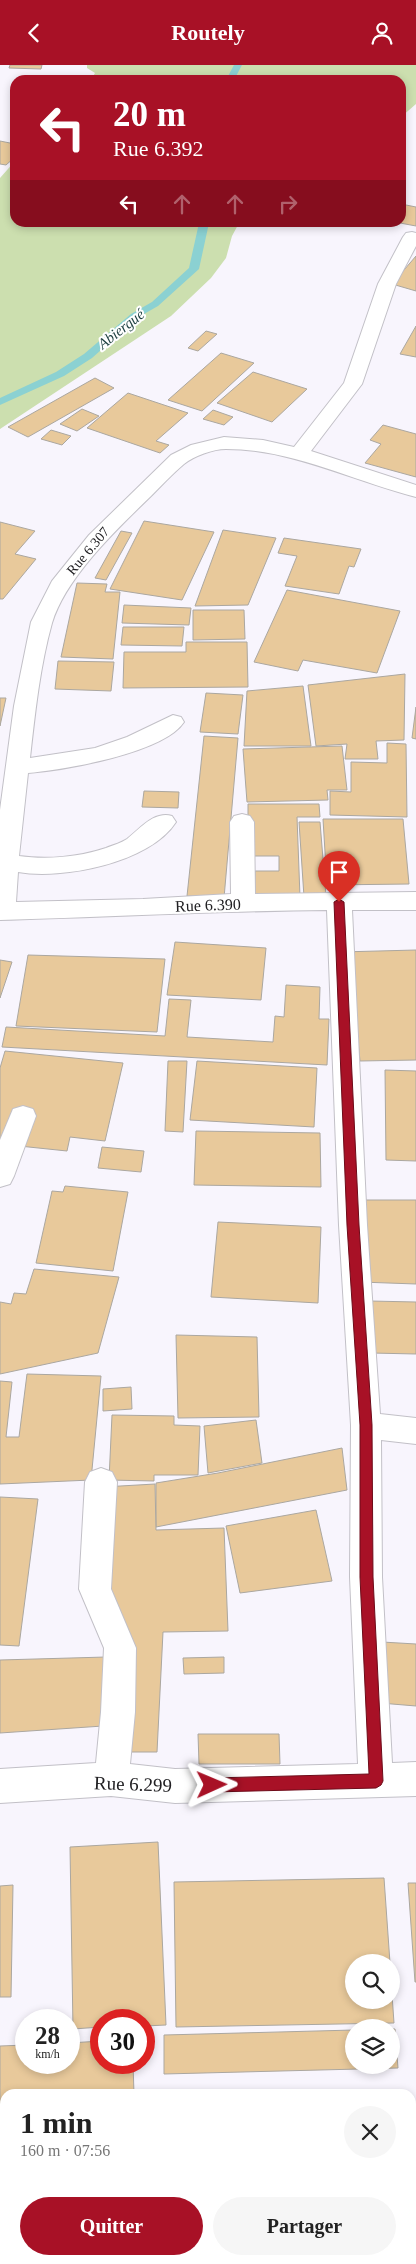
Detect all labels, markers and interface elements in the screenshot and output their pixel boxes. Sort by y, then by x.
icon: back [20,19,48,47]
icon: person [368,19,396,47]
text: Routely [171,20,245,45]
icon: left [30,95,95,160]
text: 20 m [113,95,186,134]
text: Rue 6.392 [113,136,203,161]
icon: left [115,190,143,218]
icon: ahead [168,190,196,218]
icon: ahead [221,190,249,218]
icon: right [274,190,302,218]
water label: Abiergué [94,305,148,353]
street label: Rue 6.307 [64,524,112,578]
pin [318,851,360,902]
icon: arrive [325,858,353,886]
street label: Rue 6.390 [175,895,241,915]
position arrow [185,1758,237,1810]
street label: Rue 6.299 [94,1772,172,1796]
map controls [345,1954,400,2074]
button: search [345,1954,400,2009]
speed limit sign: 30 [90,2009,155,2074]
button: layers [345,2019,400,2074]
text: 28 [35,2022,60,2049]
text: km/h [35,2047,60,2061]
text: 1 min [20,2106,93,2139]
button: close [344,2106,396,2158]
text: 160 m · 07:56 [20,2142,110,2159]
button: Quitter [20,2197,203,2255]
button: Partager [213,2197,396,2255]

